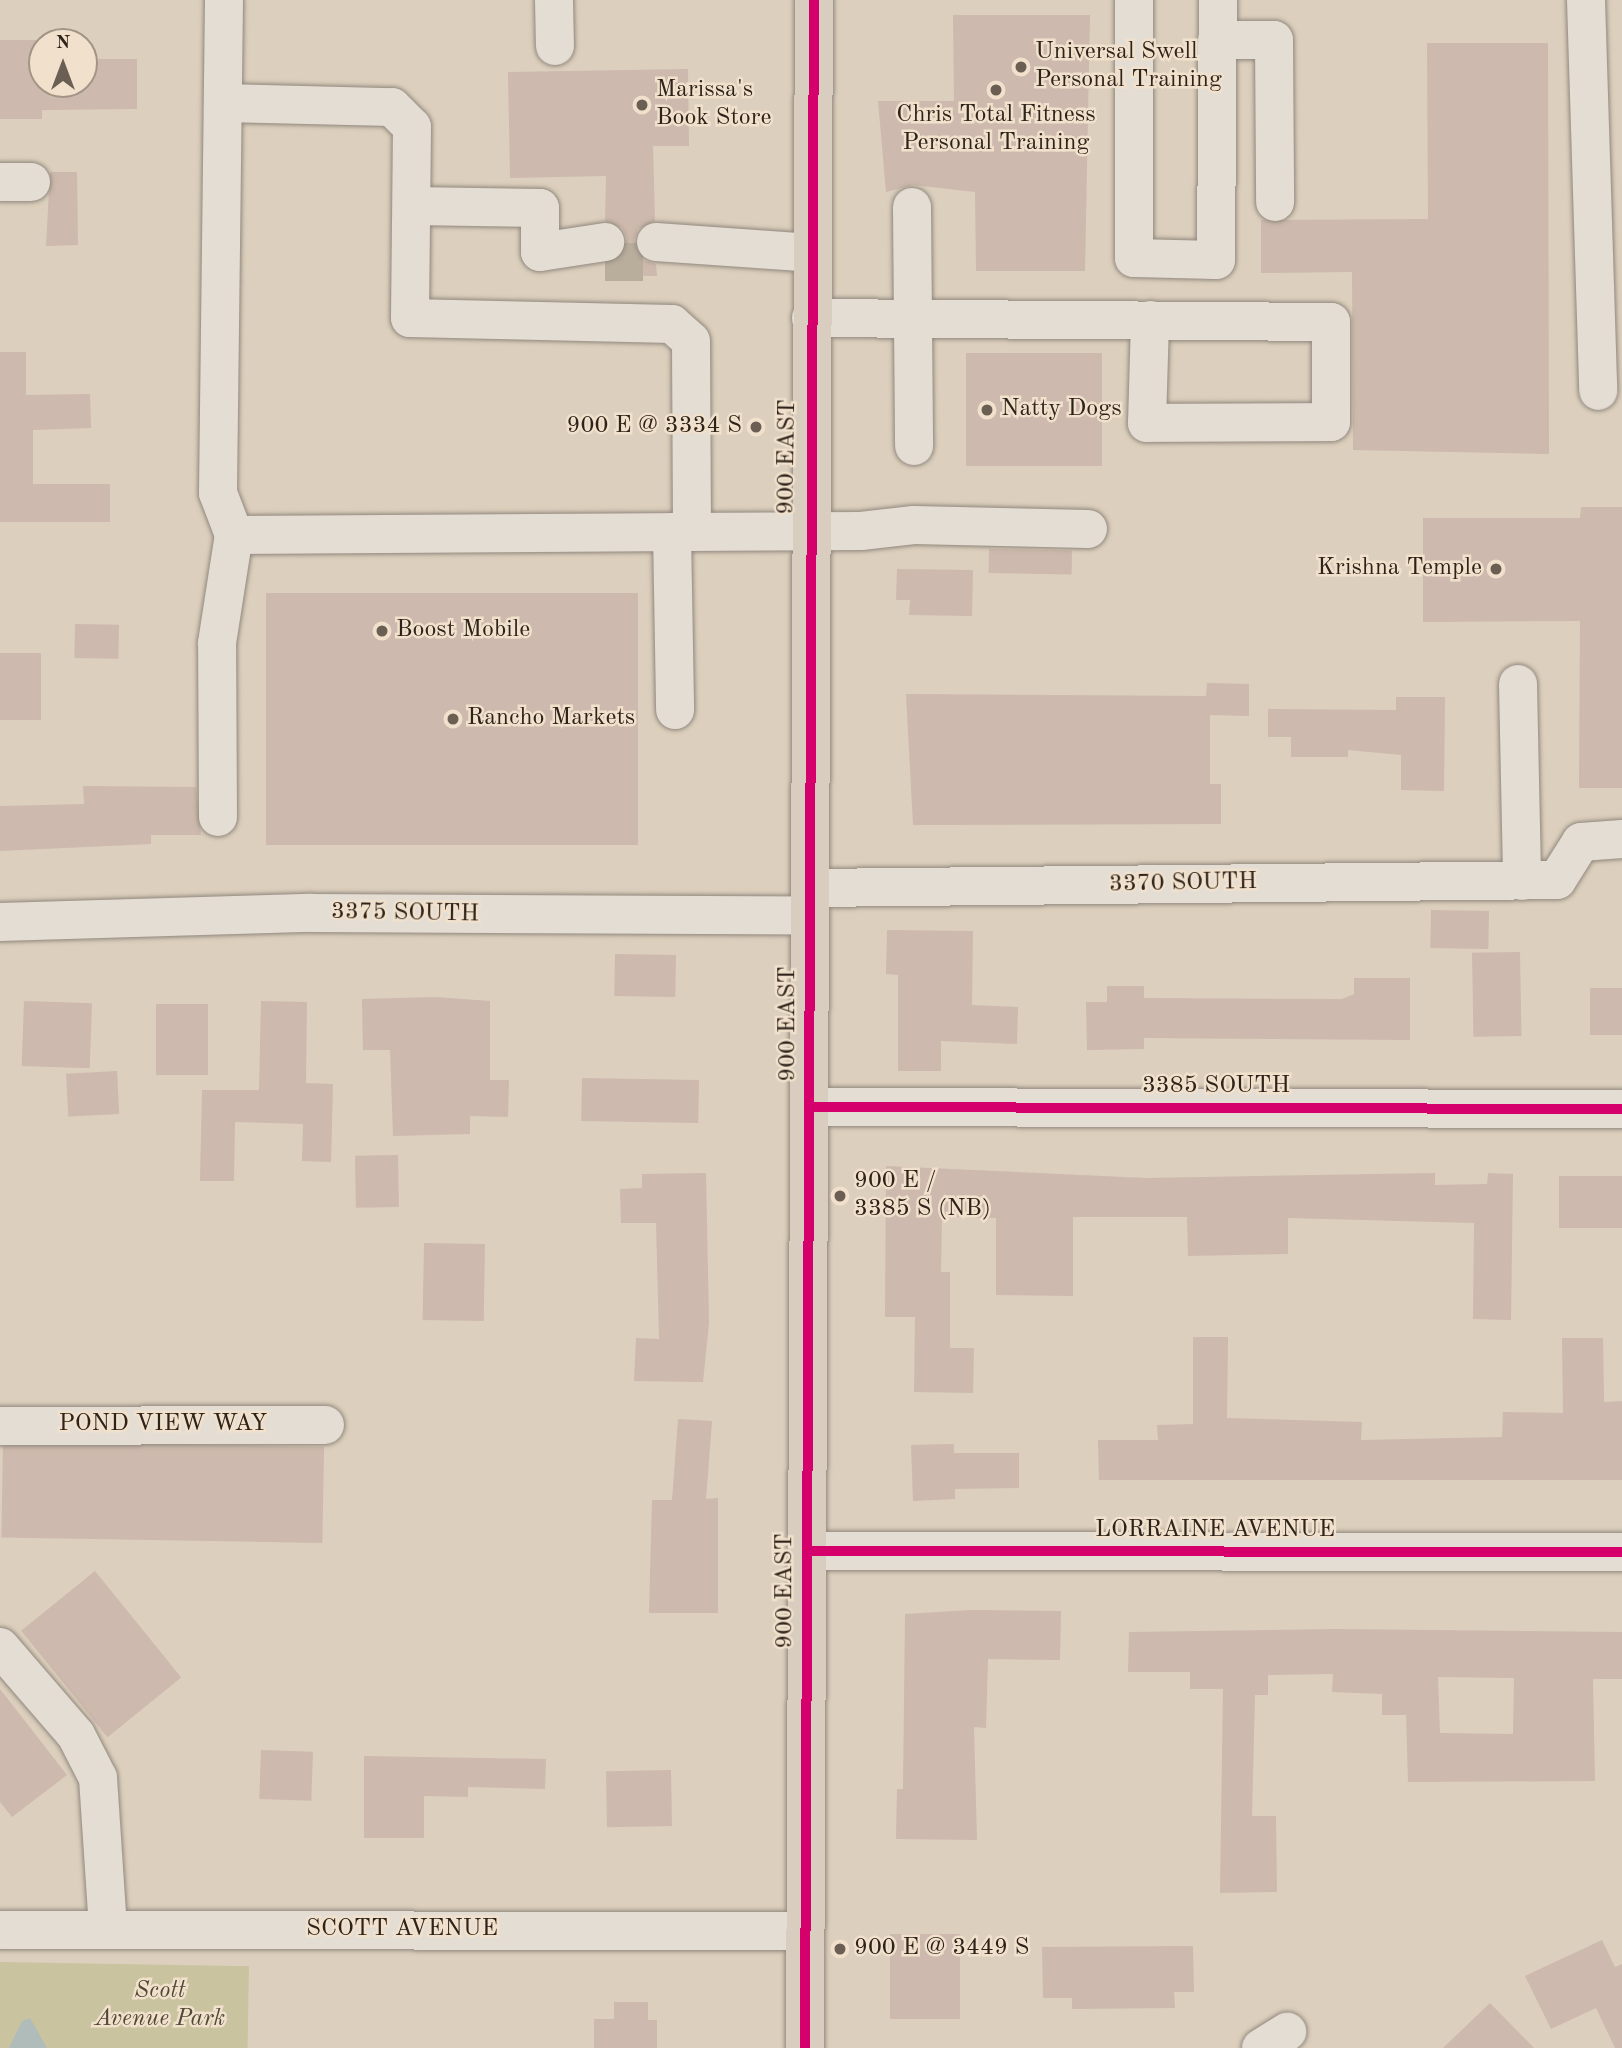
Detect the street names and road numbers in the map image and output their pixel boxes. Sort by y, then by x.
street label: 900 EAST [773,399,803,515]
street label: 3370 SOUTH [1109,868,1257,900]
street label: 3375 SOUTH [331,898,479,930]
street label: 900 EAST [775,966,803,1082]
street label: 3385 SOUTH [1142,1073,1290,1101]
street label: POND VIEW WAY [58,1411,268,1439]
street label: LORRAINE AVENUE [1095,1517,1335,1545]
street label: 900 EAST [772,1533,800,1649]
street label: SCOTT AVENUE [306,1916,498,1944]

